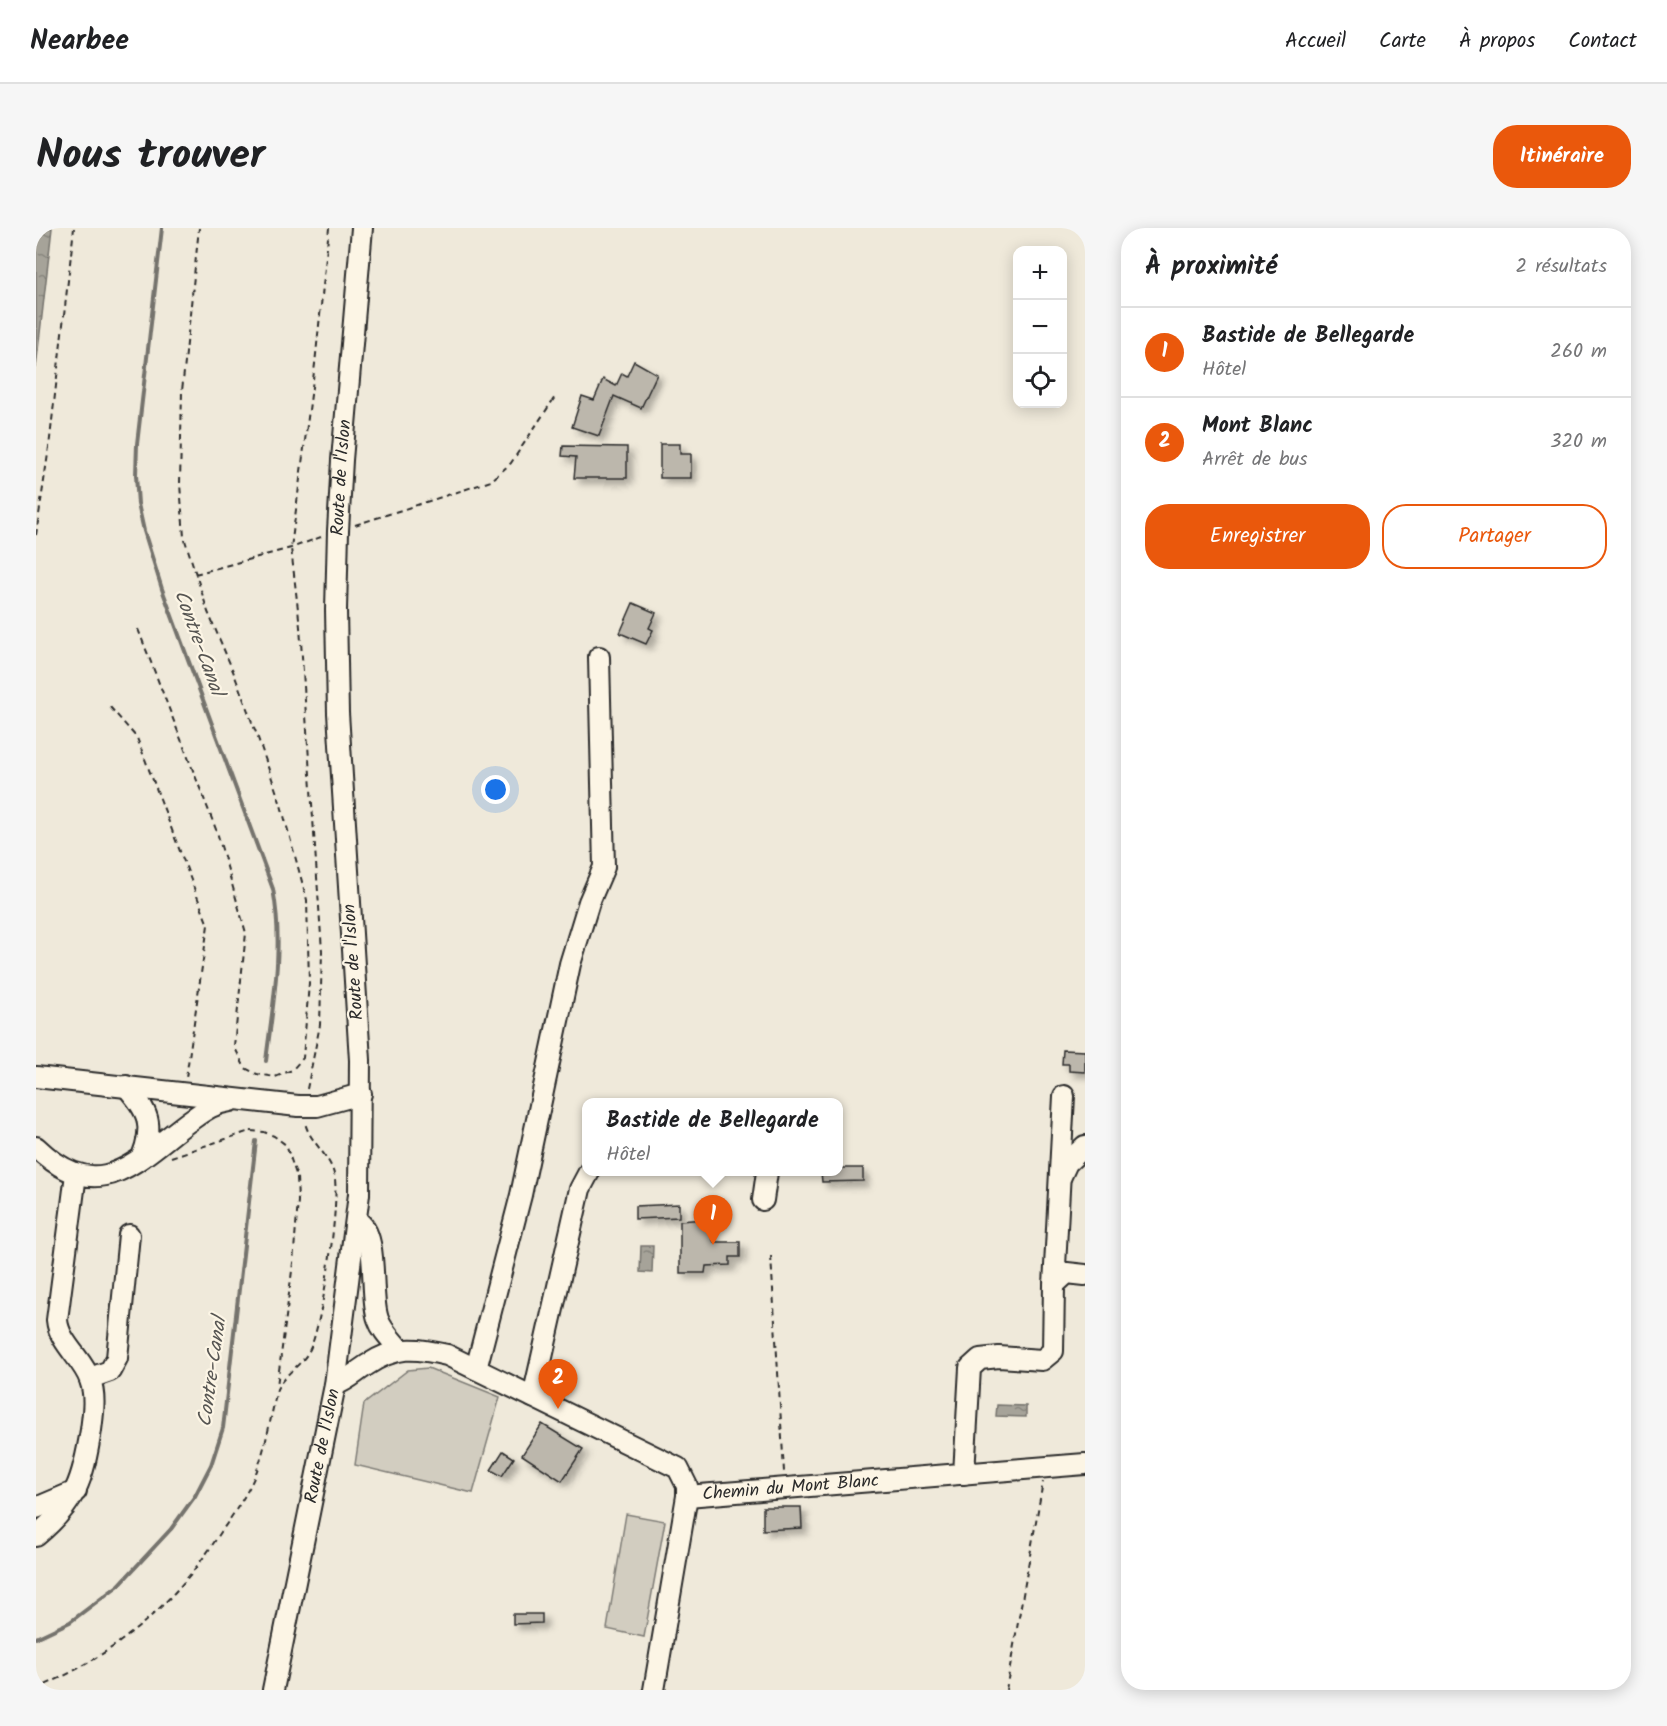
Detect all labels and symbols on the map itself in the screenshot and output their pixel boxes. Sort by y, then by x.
street label: Route de l'Islon [323,418,360,537]
water label: Contre-Canal [164,586,233,704]
your location [481,775,510,804]
street label: Route de l'Islon [335,903,373,1021]
pin: 1 [694,1196,732,1245]
water label: Contre-Canal [189,1311,237,1429]
pin: 2 [538,1360,578,1409]
street label: Route de l'Islon [297,1386,348,1506]
street label: Chemin du Mont Blanc [701,1466,880,1509]

